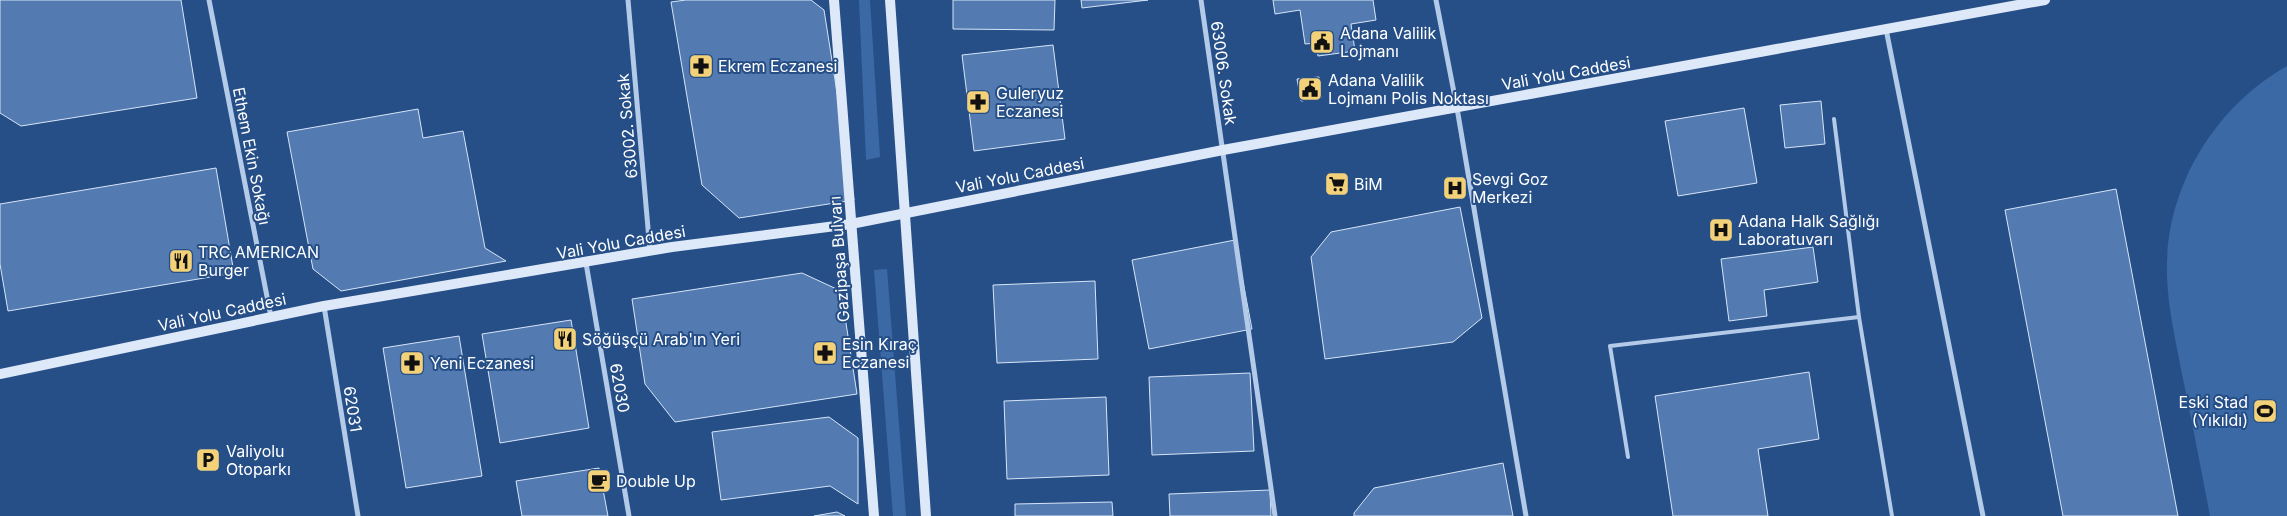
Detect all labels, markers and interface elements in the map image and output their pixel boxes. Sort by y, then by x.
street label: 63006. Sokak [1207,20,1241,127]
place label: Adana Valilik Lojmanı [1340,23,1436,61]
public building icon: Adana Valilik Lojmanı [1309,29,1335,55]
street label: Vali Yolu Caddesi [1500,52,1632,94]
pharmacy icon: Ekrem Eczanesi [688,53,714,79]
place label: Ekrem Eczanesi [718,56,837,76]
place label: Adana Valilik Lojmanı Polis Noktası [1328,70,1489,108]
street label: 63002. Sokak [612,72,642,179]
public building icon: Adana Valilik Lojmanı Polis Noktası [1297,76,1323,102]
place label: Guleryuz Eczanesi [996,83,1064,121]
street label: Ethem Ekin Sokağı [229,86,275,226]
pharmacy icon: Guleryuz Eczanesi [965,89,991,115]
street label: Vali Yolu Caddesi [954,153,1086,197]
place label: Sevgi Goz Merkezi [1472,169,1548,207]
supermarket icon: BiM [1324,171,1350,197]
place label: BiM [1354,174,1383,194]
hospital icon: Sevgi Goz Merkezi [1442,175,1468,201]
street label: Gazipaşa Bulvarı [825,195,853,323]
place label: Adana Halk Sağlığı Laboratuvarı [1738,211,1879,249]
hospital icon: Adana Halk Sağlığı Laboratuvarı [1708,217,1734,243]
street label: Vali Yolu Caddesi [555,221,687,263]
place label: TRC AMERICAN Burger [198,242,319,280]
restaurant icon: TRC AMERICAN Burger [168,248,194,274]
street label: Vali Yolu Caddesi [156,289,288,335]
restaurant icon: Söğüşçü Arab'ın Yeri [552,326,578,352]
place label: Söğüşçü Arab'ın Yeri [582,329,740,349]
place label: Esin Kıraç Eczanesi [842,334,917,372]
pharmacy icon: Esin Kıraç Eczanesi [812,340,838,366]
pharmacy icon: Yeni Eczanesi [399,350,425,376]
place label: Yeni Eczanesi [430,353,534,373]
street label: 62030 [606,362,634,414]
street label: 62031 [340,385,366,433]
place label: Eski Stad (Yıkıldı) [2178,392,2248,430]
sports icon: Eski Stad (Yıkıldı) [2252,398,2278,424]
place label: Valiyolu Otoparkı [226,441,291,479]
parking icon: Valiyolu Otoparkı [195,447,221,473]
cafe icon: Double Up [586,468,612,494]
place label: Double Up [616,471,696,491]

